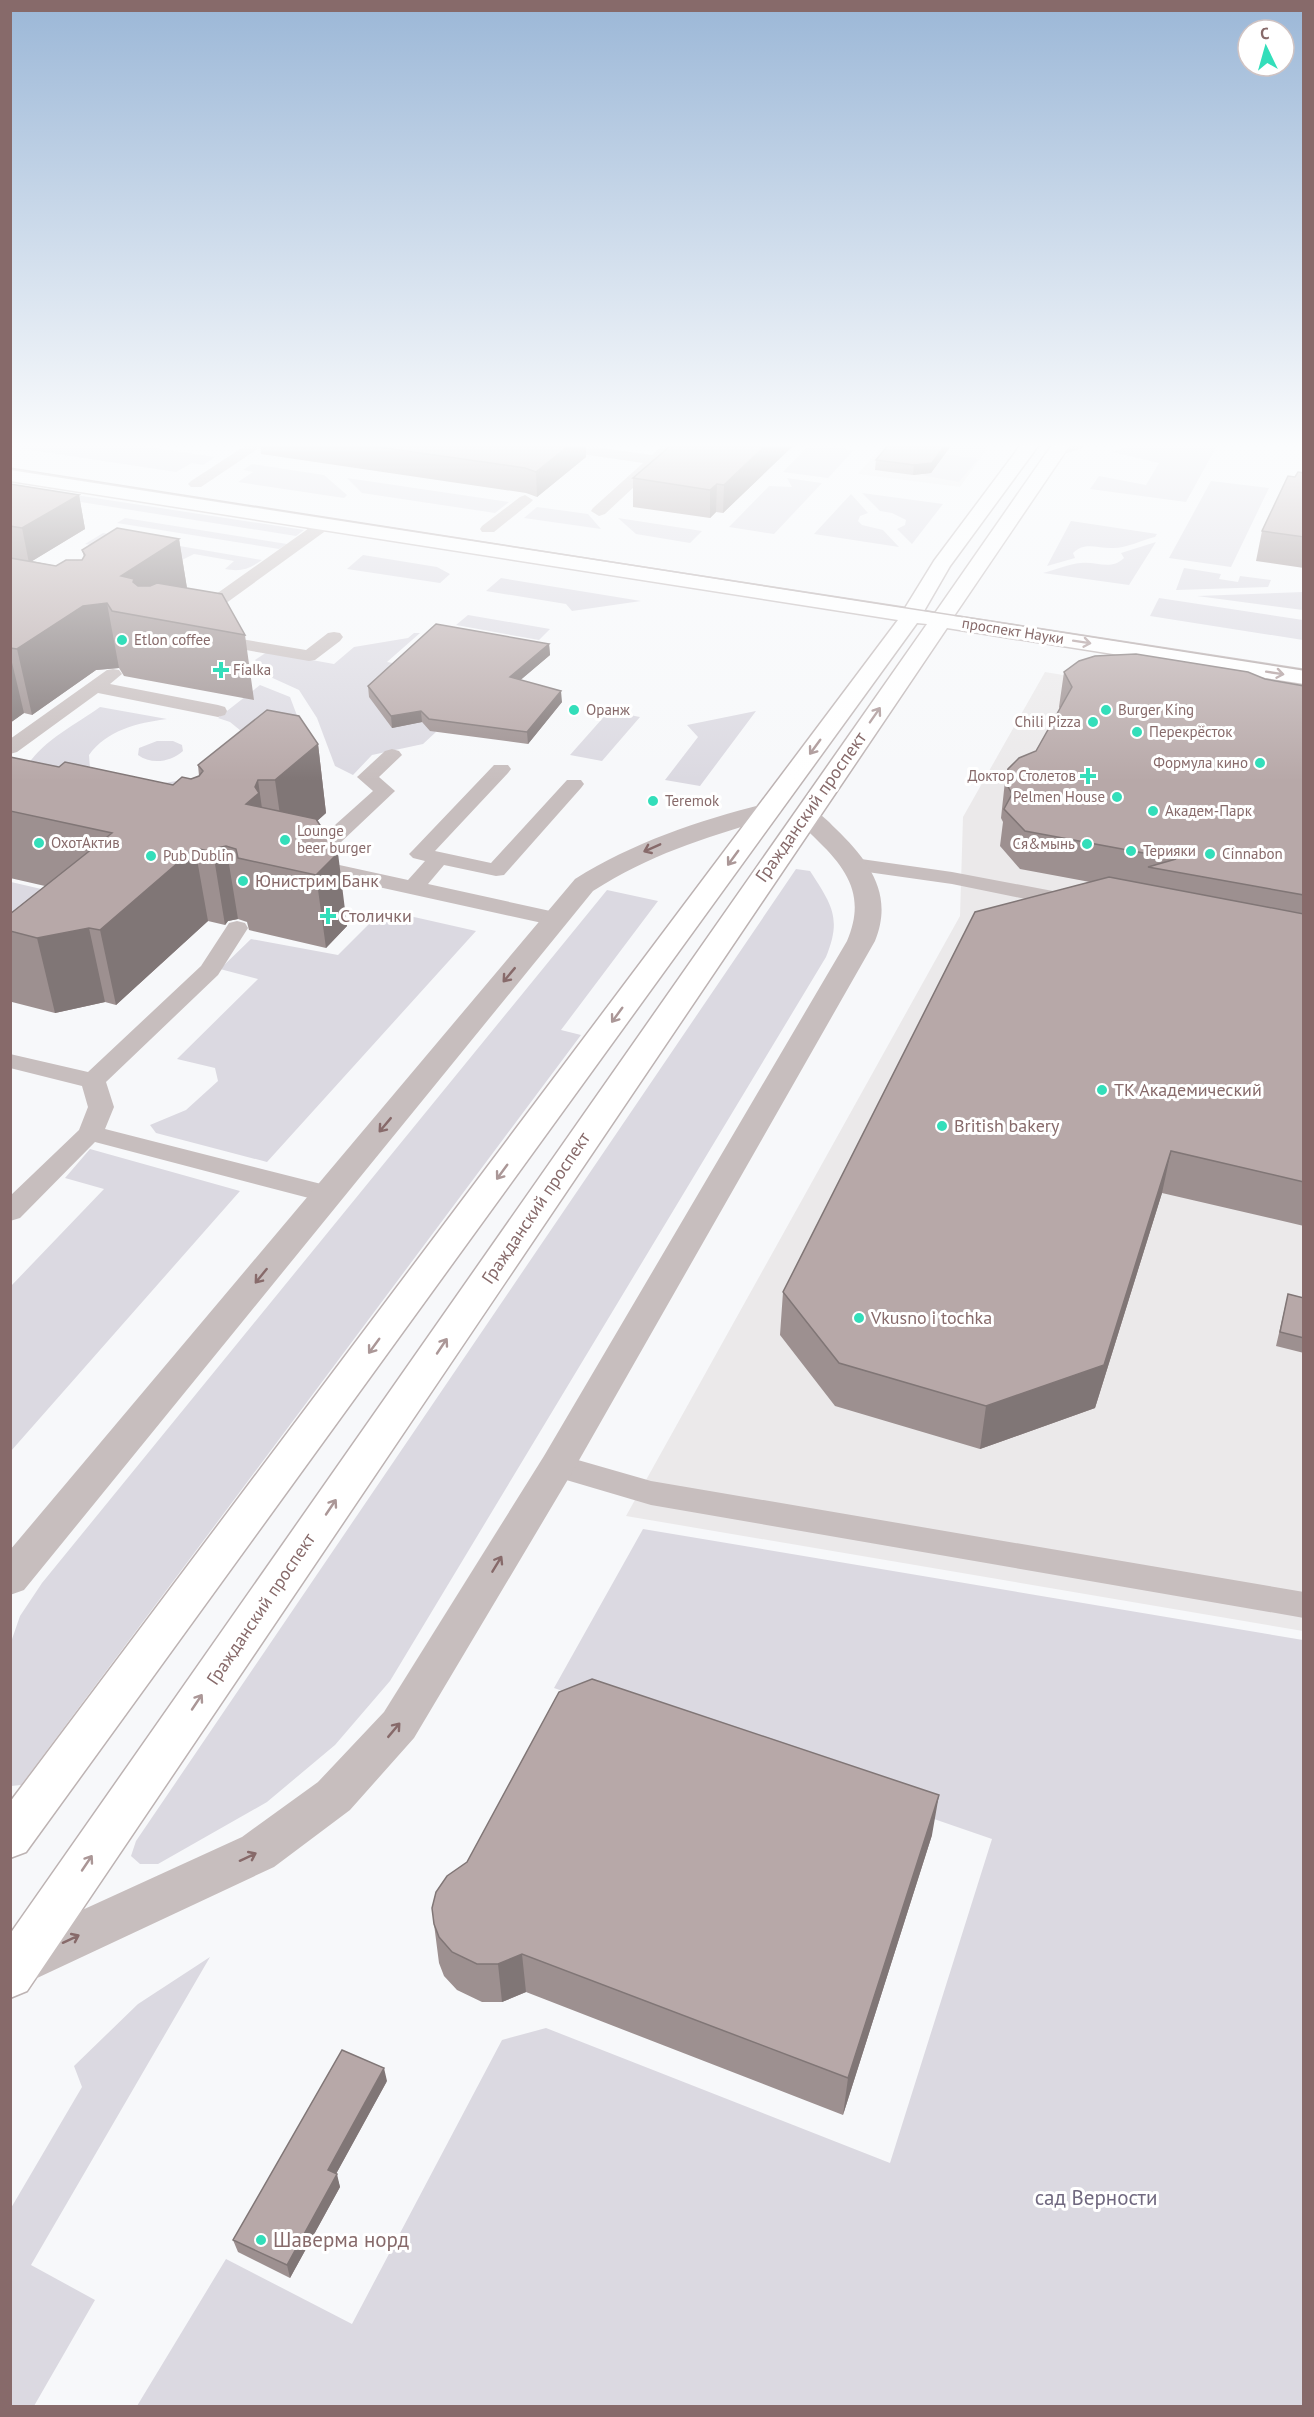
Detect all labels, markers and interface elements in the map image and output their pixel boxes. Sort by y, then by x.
north arrow [1236,18,1296,78]
text: С [1259,23,1270,43]
street label: проспект Науки [961,613,1066,648]
place label: Etlon coffee [134,630,211,649]
marker: Etlon coffee [115,633,129,647]
one-way arrow [1072,637,1091,648]
place label: Fialka [233,660,271,679]
marker: Fialka [214,663,228,677]
one-way arrow [1264,667,1284,678]
place label: Оранж [586,700,630,719]
place label: Burger King [1118,700,1194,719]
marker: Оранж [567,703,581,717]
marker: Burger King [1099,703,1113,717]
one-way arrow [869,708,881,724]
place label: Chili Pizza [1015,712,1081,731]
marker: Chili Pizza [1086,715,1100,729]
place label: Перекрёсток [1149,722,1233,741]
marker: Перекрёсток [1130,725,1144,739]
street label: Гражданский проспект [750,726,872,886]
one-way arrow [809,739,822,755]
place label: Формула кино [1153,753,1248,772]
marker: Формула кино [1253,756,1267,770]
place label: Доктор Столетов [967,766,1076,785]
marker: Доктор Столетов [1081,769,1095,783]
place label: Pelmen House [1013,787,1105,806]
marker: Pelmen House [1110,790,1124,804]
place label: Teremok [665,791,720,810]
marker: Teremok [646,794,660,808]
place label: Академ-Парк [1165,801,1253,820]
marker: Академ-Парк [1146,804,1160,818]
place label: Lounge beer burger [297,821,371,857]
place label: ОхотАктив [51,833,120,852]
marker: Lounge beer burger [278,833,292,847]
place label: Ся&мынь [1013,834,1075,853]
marker: ОхотАктив [32,836,46,850]
marker: Ся&мынь [1080,837,1094,851]
place label: Терияки [1143,841,1196,860]
one-way arrow [643,843,662,854]
marker: Терияки [1124,844,1138,858]
place label: Cinnabon [1222,844,1283,863]
place label: Pub Dublin [163,846,234,865]
marker: Cinnabon [1203,847,1217,861]
marker: Pub Dublin [144,849,158,863]
one-way arrow [727,849,739,865]
place label: Юнистрим Банк [255,869,379,892]
marker: Юнистрим Банк [236,874,250,888]
place label: Столички [340,904,412,927]
marker: Столички [321,909,335,923]
one-way arrow [502,967,516,982]
one-way arrow [611,1006,624,1022]
place label: ТК Академический [1114,1078,1262,1101]
marker: ТК Академический [1095,1083,1109,1097]
place label: British bakery [954,1114,1060,1137]
one-way arrow [378,1117,391,1133]
marker: British bakery [935,1119,949,1133]
street label: Гражданский проспект [476,1127,595,1288]
one-way arrow [495,1163,508,1179]
one-way arrow [254,1268,267,1284]
place label: Vkusno i tochka [870,1306,992,1329]
marker: Vkusno i tochka [852,1311,866,1325]
one-way arrow [367,1337,380,1353]
one-way arrow [436,1338,448,1355]
one-way arrow [325,1499,337,1515]
street label: Гражданский проспект [201,1528,320,1689]
one-way arrow [492,1556,504,1573]
one-way arrow [191,1695,203,1711]
one-way arrow [387,1722,401,1738]
one-way arrow [239,1850,257,1862]
one-way arrow [81,1855,93,1872]
one-way arrow [62,1932,80,1944]
park label: сад Верности [1035,2184,1157,2211]
place label: Шаверма норд [273,2226,409,2253]
marker: Шаверма норд [254,2233,268,2247]

